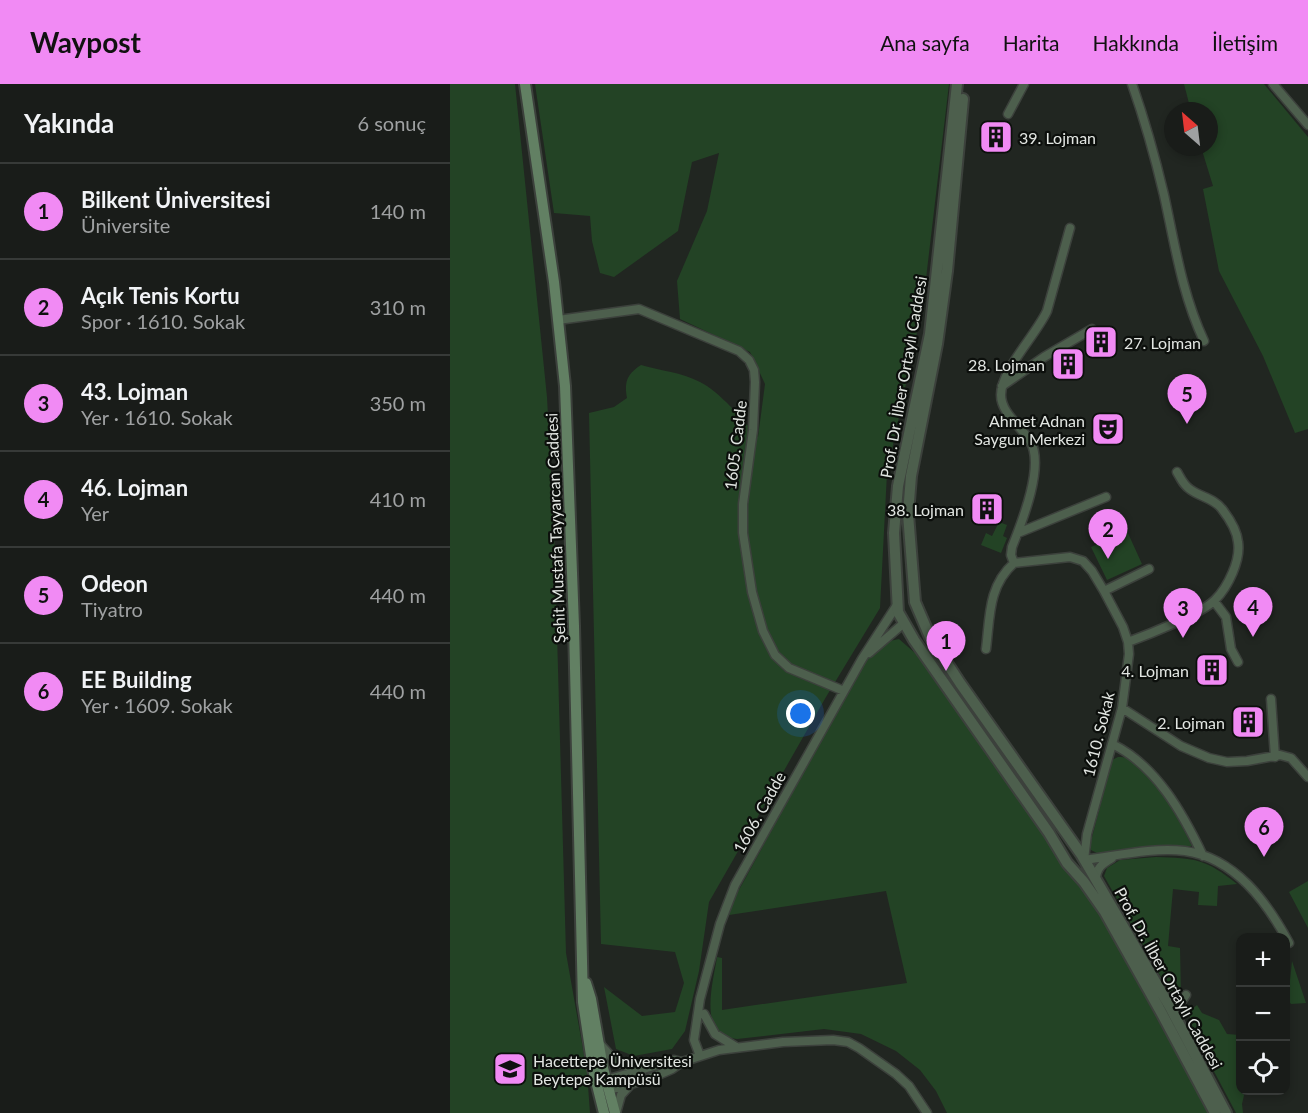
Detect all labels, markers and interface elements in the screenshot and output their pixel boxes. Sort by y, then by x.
text: Waypost [30,25,141,59]
text: Ana sayfa [880,30,970,55]
text: Harita [1003,30,1059,55]
text: Hakkında [1092,30,1179,55]
text: İletişim [1212,30,1278,55]
north arrow [1164,102,1218,156]
text: Yakında [24,107,114,139]
text: 6 sonuç [357,111,426,135]
building icon: 39. Lojman [978,119,1014,155]
place label: 39. Lojman [1019,128,1096,147]
text: Bilkent Üniversitesi [81,186,271,213]
text: 1 [38,199,49,223]
text: 140 m [370,199,426,223]
text: Üniversite [81,213,170,237]
street label: Prof. Dr. İlber Ortaylı Caddesi [876,274,930,480]
text: Açık Tenis Kortu [81,282,240,309]
text: 2 [38,295,49,319]
text: 310 m [370,295,426,319]
text: Spor · 1610. Sokak [81,309,245,333]
building icon: 27. Lojman [1083,324,1119,360]
place label: 27. Lojman [1124,333,1201,352]
building icon: 28. Lojman [1050,346,1086,382]
place label: 28. Lojman [968,355,1045,374]
pin: 5 [1168,374,1206,424]
text: 43. Lojman [81,378,188,405]
text: 3 [38,391,49,415]
text: 350 m [370,391,426,415]
street label: 1605. Cadde [720,399,750,491]
text: Yer · 1610. Sokak [81,405,233,429]
place label: Ahmet Adnan Saygun Merkezi [974,411,1085,448]
theatre icon: Ahmet Adnan Saygun Merkezi [1090,411,1126,447]
street label: Şehit Mustafa Tayyarcan Caddesi [541,412,569,644]
text: 46. Lojman [81,474,188,501]
text: 4 [38,487,49,511]
text: 410 m [370,487,426,511]
building icon: 38. Lojman [969,491,1005,527]
place label: 38. Lojman [887,500,964,519]
text: Yer [81,501,109,525]
pin: 2 [1088,510,1128,559]
text: Odeon [81,570,148,597]
text: 5 [38,583,49,607]
text: 440 m [370,583,426,607]
pin: 3 [1164,588,1202,638]
pin: 4 [1234,588,1272,637]
text: Tiyatro [81,597,143,621]
pin: 1 [926,622,966,671]
building icon: 4. Lojman [1194,652,1230,688]
place label: 4. Lojman [1121,661,1189,680]
text: EE Building [81,666,192,693]
text: 6 [38,679,49,703]
text: 440 m [370,679,426,703]
street label: 1610. Sokak [1078,689,1118,778]
text: Yer · 1609. Sokak [81,693,233,717]
your location [786,699,815,728]
building icon: 2. Lojman [1230,704,1266,740]
place label: 2. Lojman [1157,713,1225,732]
street label: 1606. Cadde [729,768,789,856]
pin: 6 [1244,808,1284,857]
street label: Prof. Dr. İlber Ortaylı Caddesi [1111,884,1227,1072]
map controls [1236,933,1290,1095]
button: + [1236,933,1290,987]
button: − [1236,987,1290,1041]
button: locate [1236,1041,1290,1095]
school or university icon: Hacettepe Üniversitesi Beytepe Kampüsü [492,1051,528,1087]
place label: Hacettepe Üniversitesi Beytepe Kampüsü [533,1051,692,1088]

